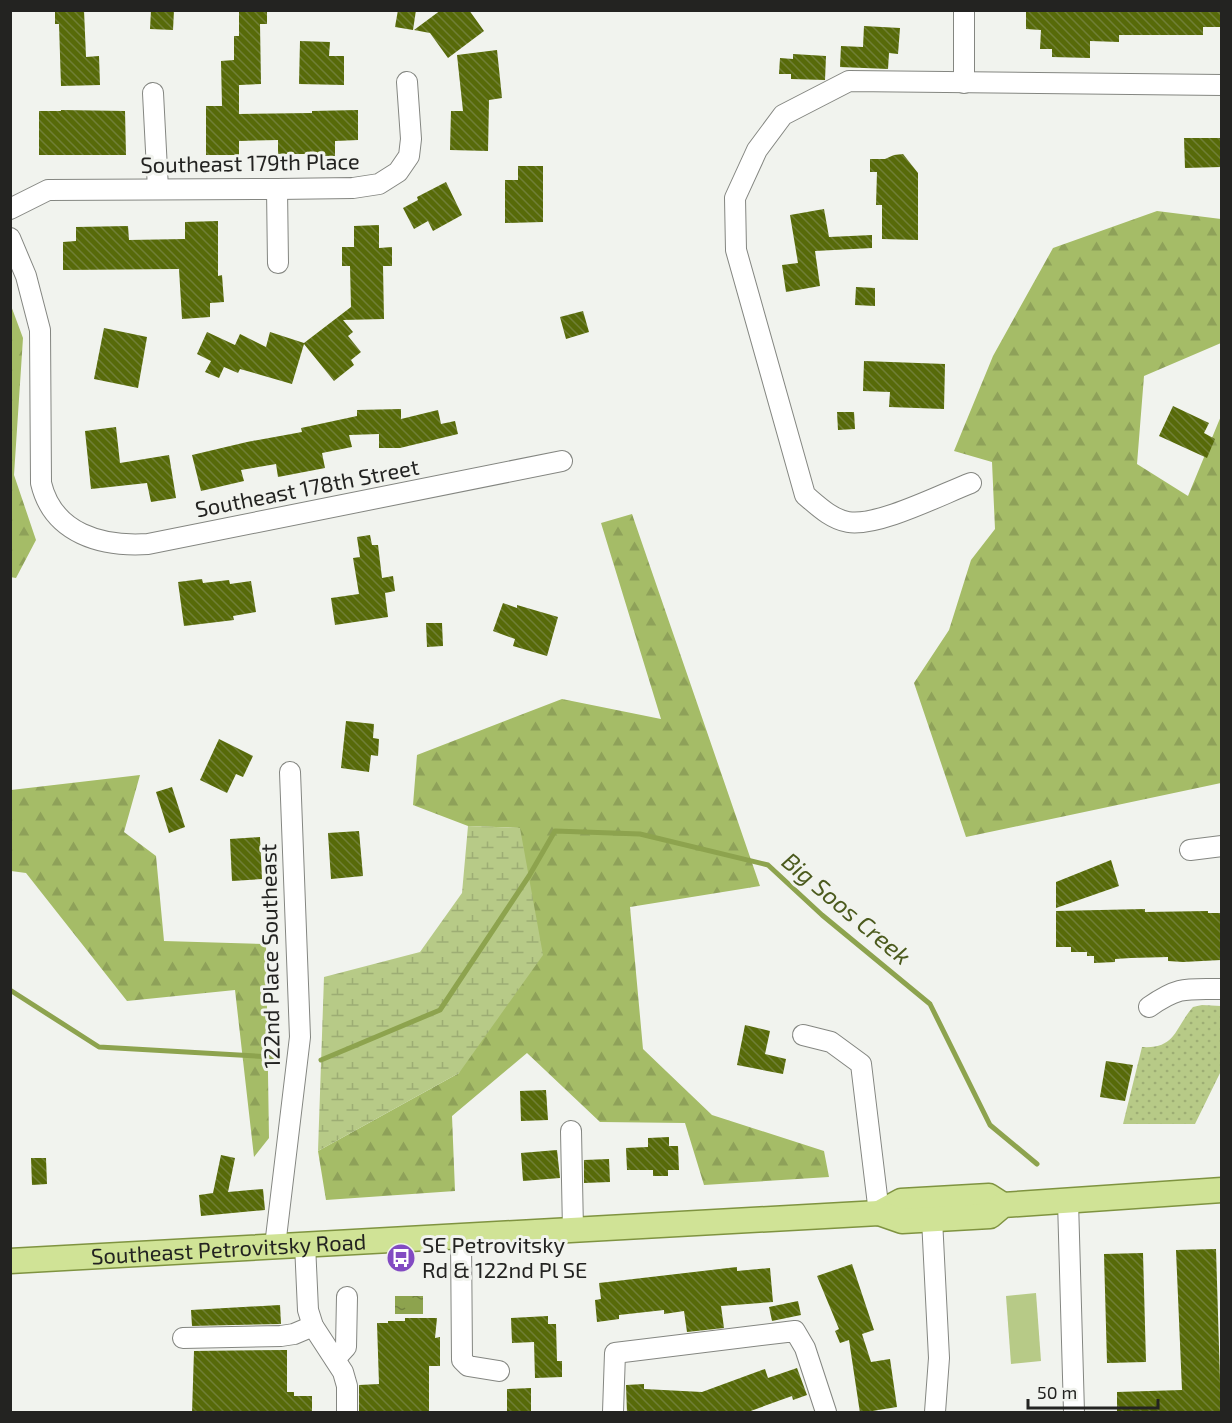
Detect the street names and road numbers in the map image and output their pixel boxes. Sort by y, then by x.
street label: Southeast 179th Place [140,147,360,177]
street label: Southeast 178th Street [193,453,421,521]
street label: 122nd Place Southeast [254,843,284,1069]
street label: Southeast Petrovitsky Road [90,1227,367,1269]

